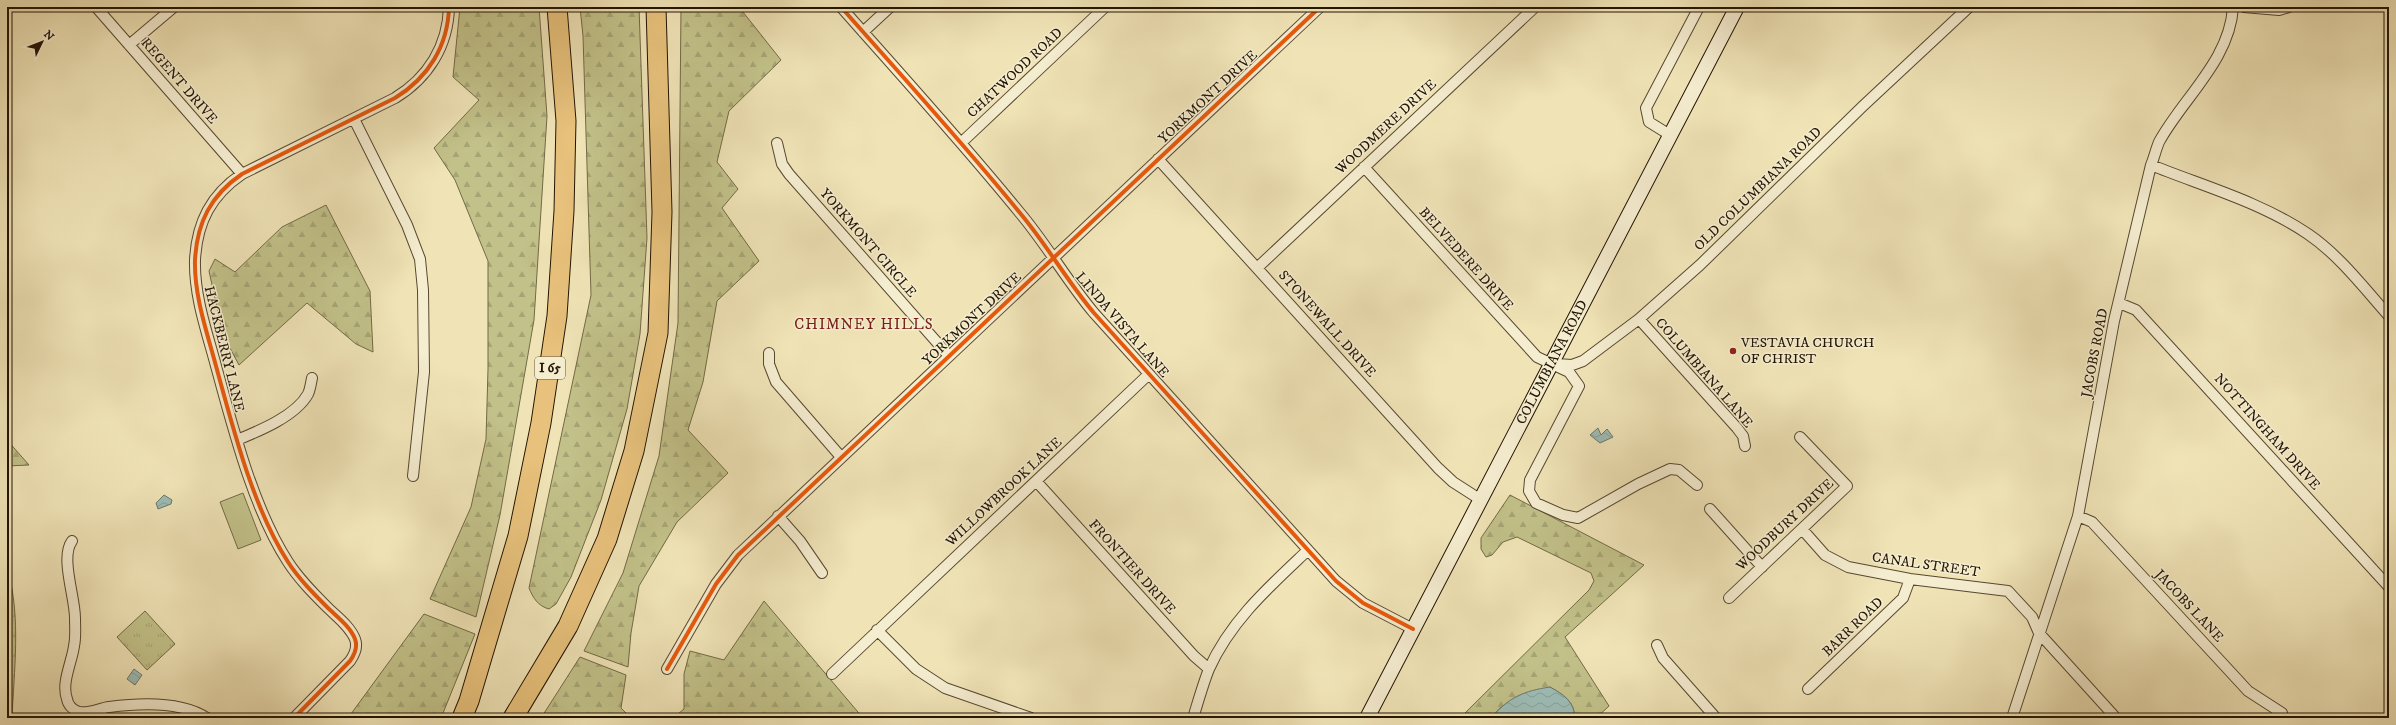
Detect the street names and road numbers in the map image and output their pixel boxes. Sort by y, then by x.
street label: CHATWOOD ROAD [963,24,1067,122]
street label: REGENT DRIVE [137,34,221,128]
street label: YORKMONT DRIVE [1155,46,1261,148]
street label: WOODMERE DRIVE [1331,75,1440,179]
street label: OLD COLUMBIANA ROAD [1690,123,1826,255]
street label: YORKMONT CIRCLE [816,185,920,301]
street label: BELVEDERE DRIVE [1415,203,1517,315]
street label: STONEWALL DRIVE [1274,267,1380,381]
street label: YORKMONT DRIVE [919,268,1025,370]
street label: LINDA VISTA LANE [1071,268,1173,382]
street label: HACKBERRY LANE [200,284,248,414]
street label: COLUMBIANA ROAD [1512,297,1592,428]
street label: JACOBS ROAD [2077,307,2113,401]
street label: COLUMBIANA LANE [1651,314,1757,432]
road number: I 65 [535,357,565,379]
street label: NOTTINGHAM DRIVE [2210,370,2324,494]
street label: WILLOWBROOK LANE [941,433,1066,551]
street label: WOODBURY DRIVE [1732,475,1838,576]
street label: FRONTIER DRIVE [1085,516,1179,618]
street label: CANAL STREET [1871,548,1982,582]
street label: JACOBS LANE [2149,564,2227,646]
street label: BARR ROAD [1819,594,1887,660]

